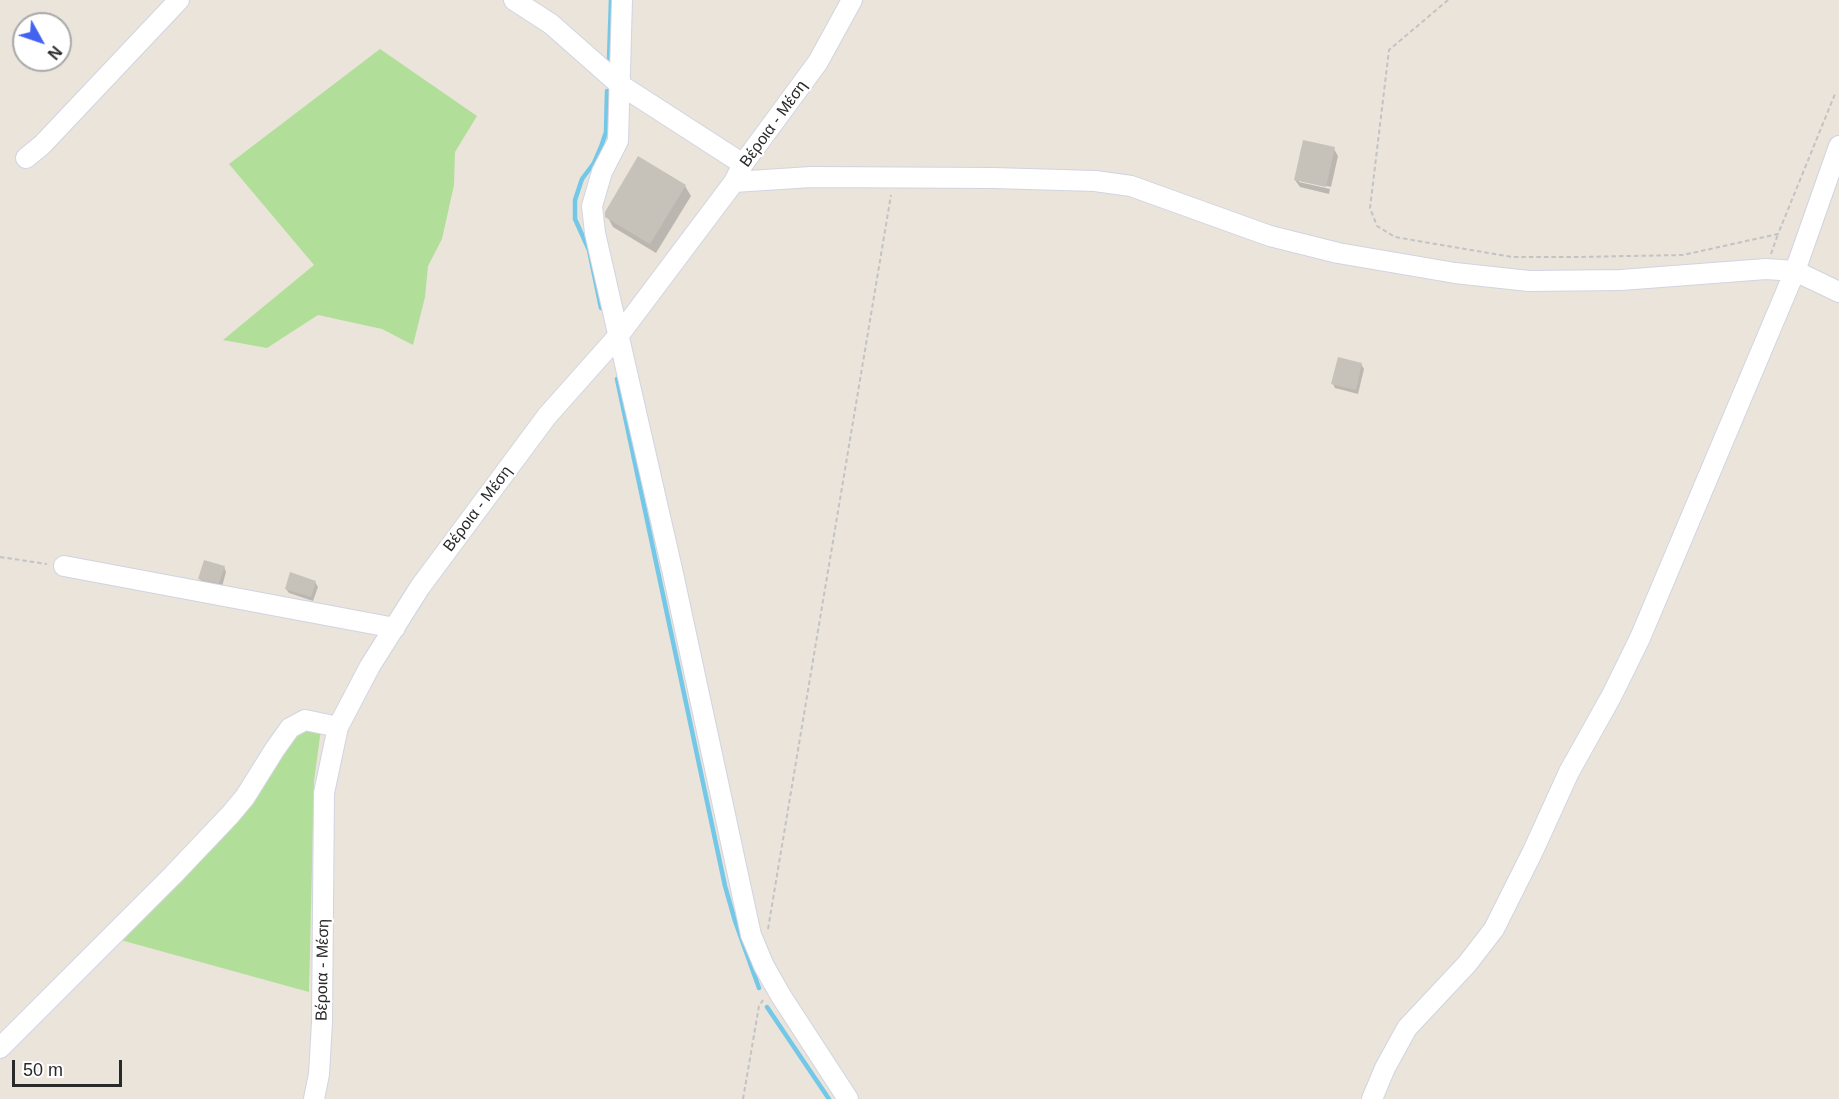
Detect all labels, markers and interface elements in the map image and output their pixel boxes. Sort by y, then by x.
north arrow [12,12,72,72]
text: N [44,43,65,62]
street label: Βέροια - Μέση [736,77,812,171]
street label: Βέροια - Μέση [440,462,516,556]
street label: Βέροια - Μέση [313,919,333,1021]
scale bar [15,1048,124,1086]
text: 50 m [23,1060,63,1080]

